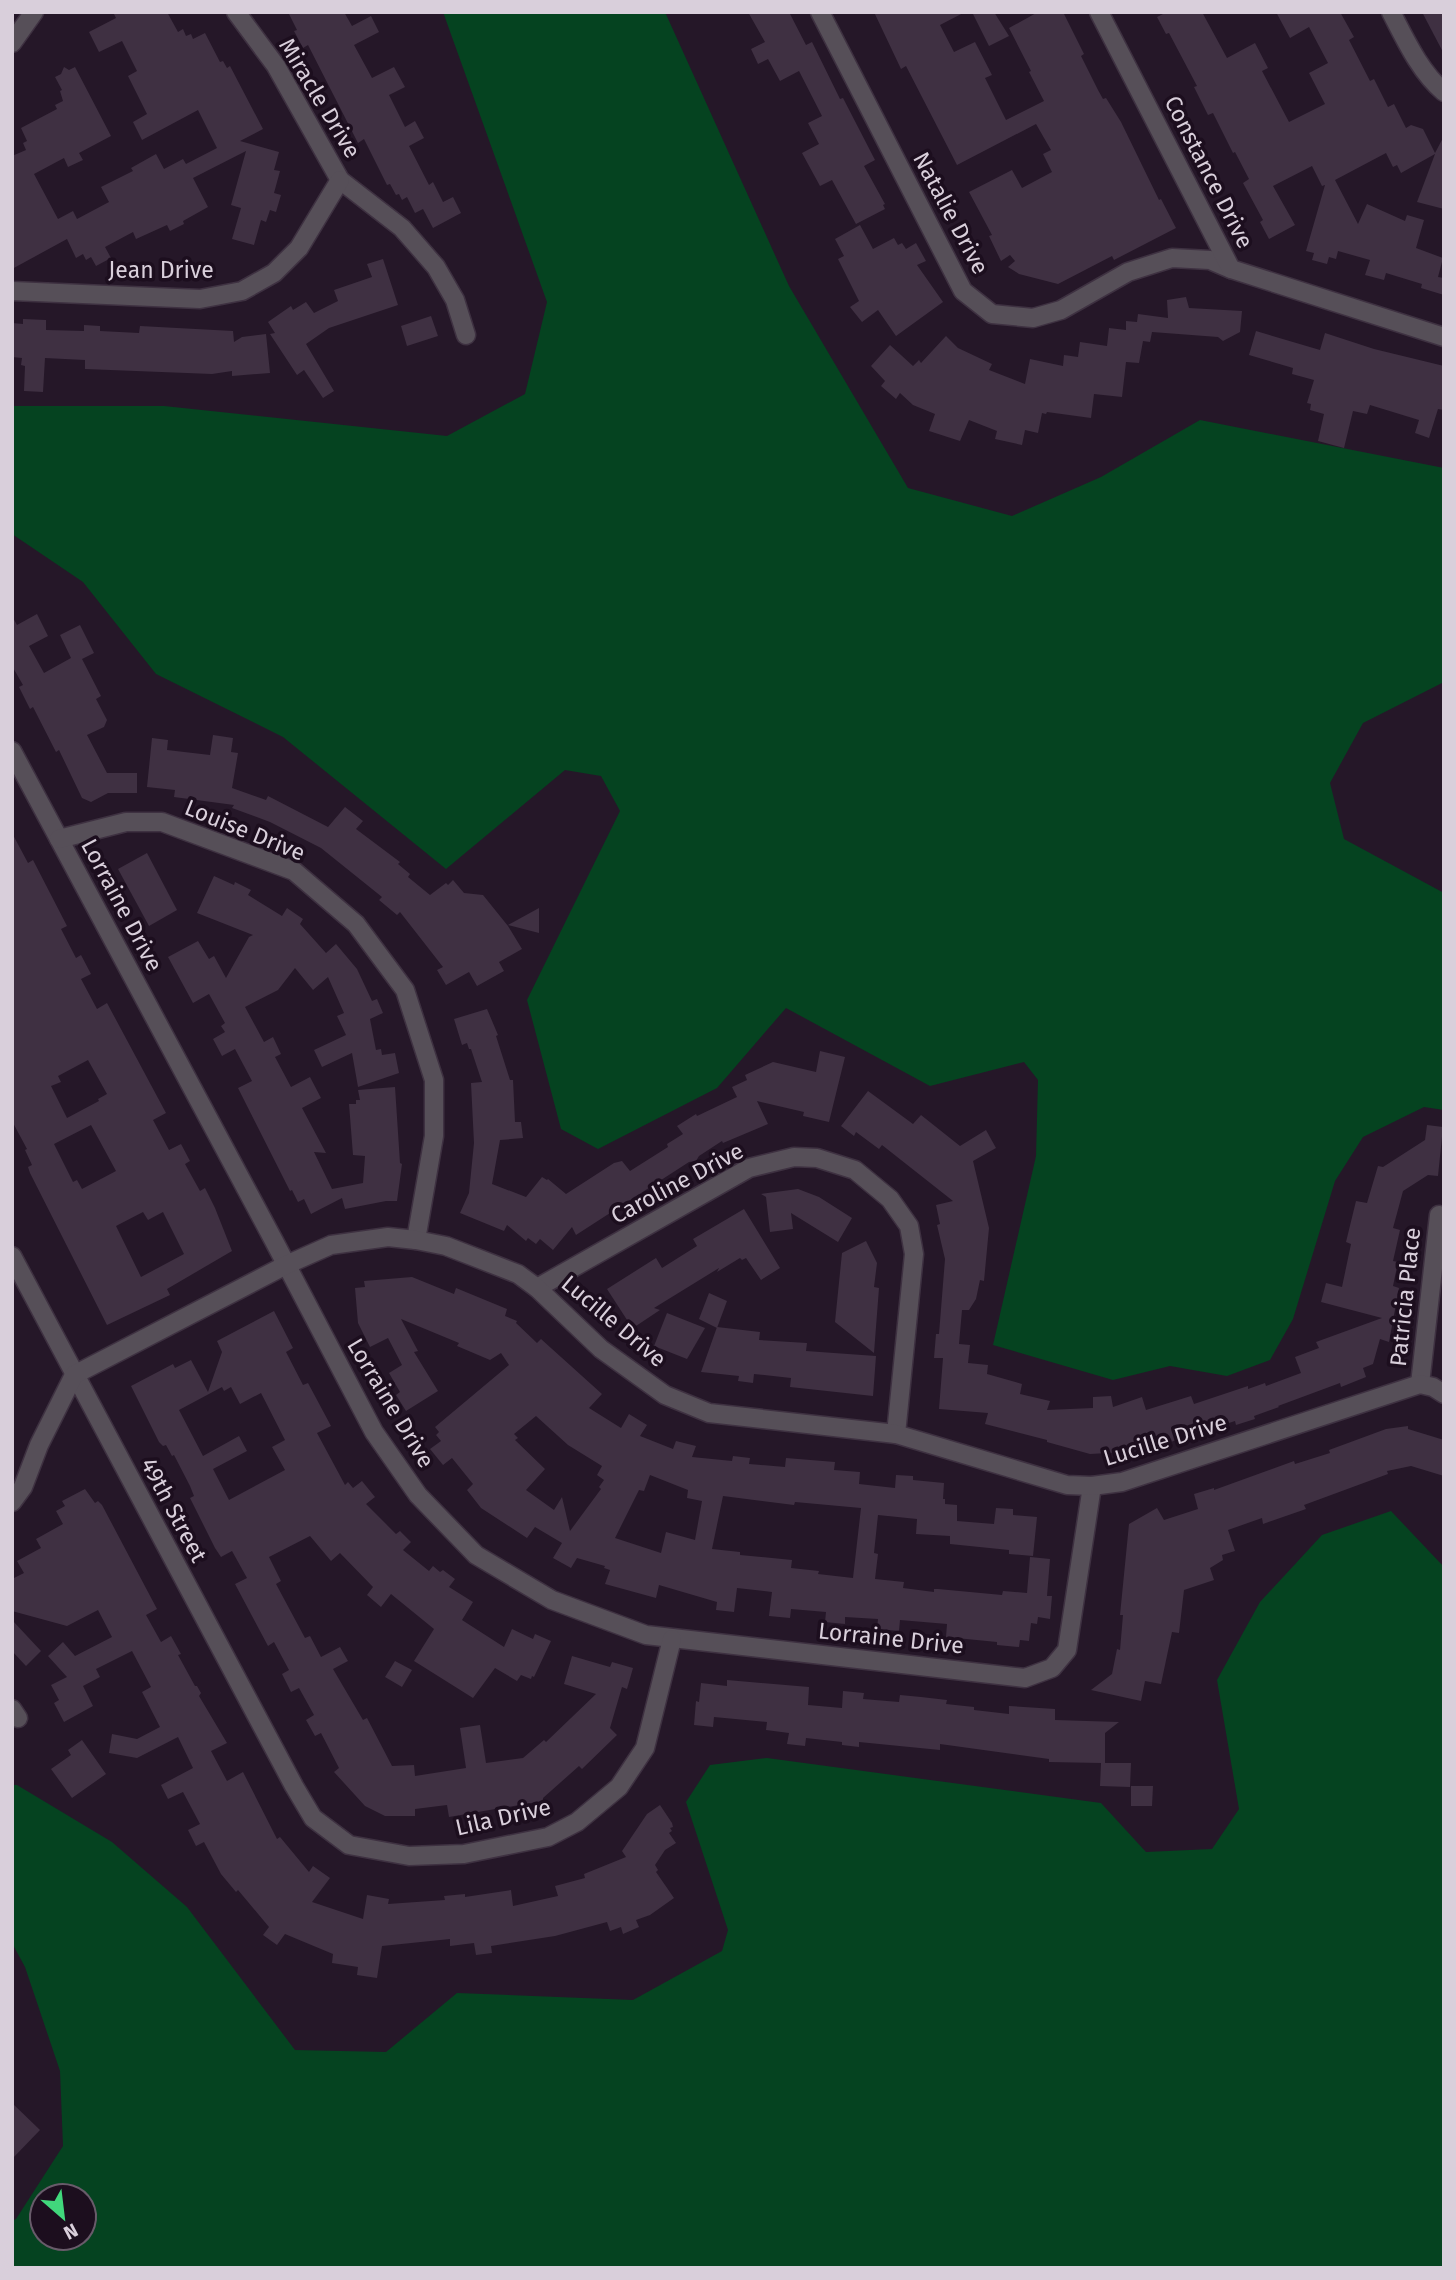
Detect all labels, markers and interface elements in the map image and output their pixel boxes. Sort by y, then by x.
street label: Miracle Drive [273,33,367,163]
street label: Constance Drive [1159,91,1259,253]
street label: Natalie Drive [907,147,995,279]
street label: Jean Drive [108,256,214,284]
street label: Louise Drive [181,793,309,867]
street label: Lorraine Drive [75,834,169,976]
street label: Caroline Drive [606,1136,748,1230]
street label: Patricia Place [1384,1226,1426,1368]
street label: Lucille Drive [556,1269,672,1373]
street label: Lorraine Drive [341,1333,441,1473]
street label: Lucille Drive [1100,1408,1230,1472]
street label: 49th Street [135,1453,213,1568]
street label: Lorraine Drive [817,1616,965,1660]
street label: Lila Drive [453,1792,553,1842]
north arrow [28,2182,98,2252]
text: N [60,2218,82,2245]

